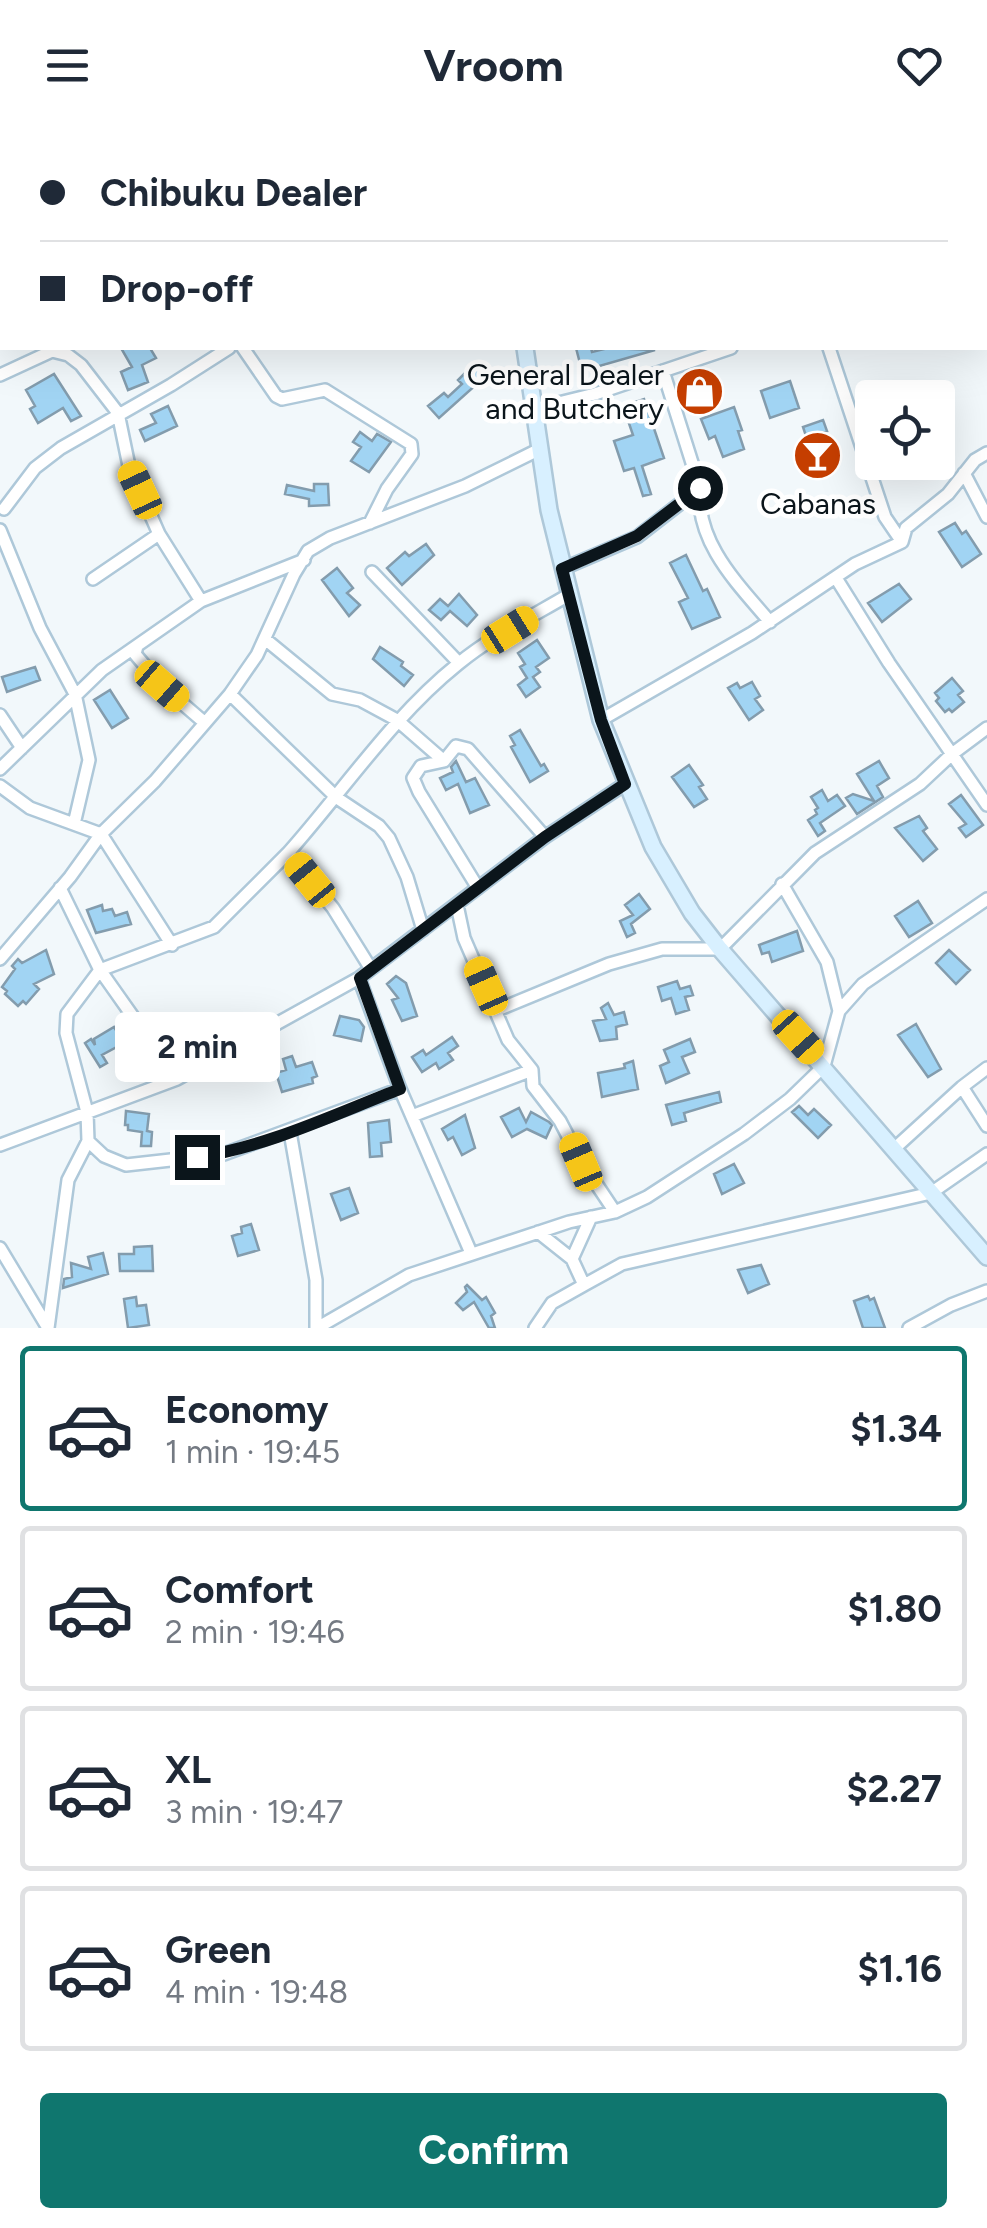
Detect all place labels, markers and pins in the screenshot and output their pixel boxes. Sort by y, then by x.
place label: General Dealer and Butchery [467,356,664,427]
shop icon: General Dealer and Butchery [673,366,725,418]
bar icon: Cabanas [792,429,844,481]
place label: Cabanas [760,485,876,522]

